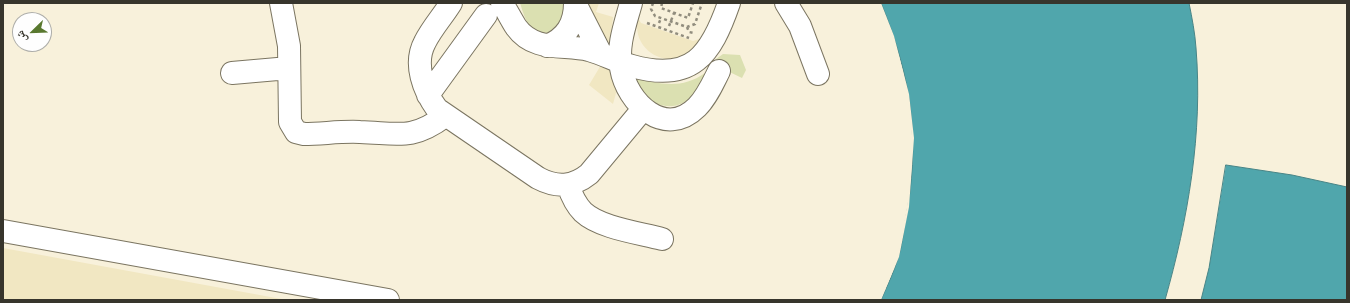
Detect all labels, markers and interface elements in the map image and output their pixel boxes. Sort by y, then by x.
north arrow [12,12,52,52]
text: ش [12,28,31,45]

